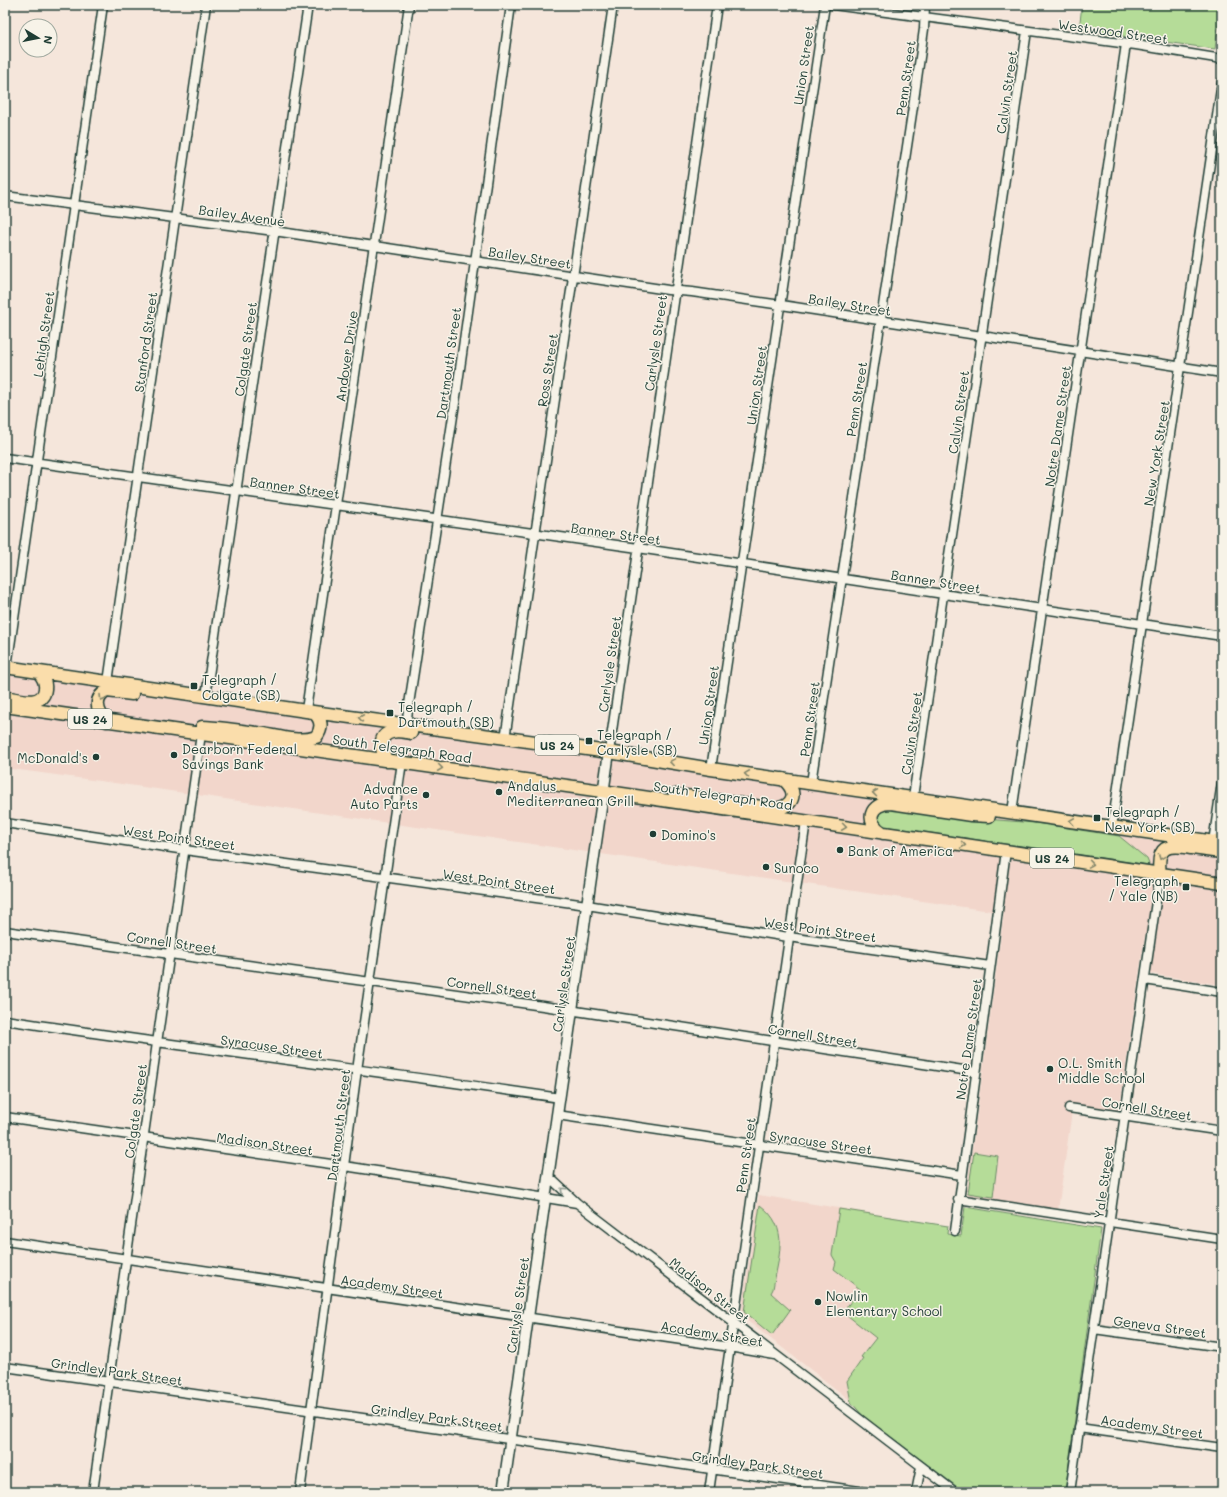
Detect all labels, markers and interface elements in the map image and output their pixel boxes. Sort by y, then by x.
street label: Westwood Street [1057,15,1169,47]
north arrow [18,18,58,58]
street label: Union Street [789,24,817,106]
text: N [40,34,56,45]
street label: Penn Street [891,39,919,117]
street label: Calvin Street [992,49,1020,135]
street label: Bailey Avenue [198,201,286,229]
street label: Bailey Street [487,242,573,272]
street label: Bailey Street [807,289,893,319]
street label: Lehigh Street [29,290,57,378]
street label: Stanford Street [130,290,161,393]
street label: Carlysle Street [640,293,670,392]
street label: Colgate Street [230,300,260,397]
street label: Dartmouth Street [432,306,464,420]
street label: Andover Drive [331,309,361,403]
street label: Ross Street [533,332,561,408]
street label: Union Street [742,344,770,426]
street label: Penn Street [842,360,870,438]
street label: Notre Dame Street [1040,364,1074,488]
street label: Calvin Street [944,369,972,455]
street label: New York Street [1139,399,1173,507]
street label: Banner Street [249,472,341,502]
street label: Banner Street [570,518,662,548]
street label: Banner Street [890,566,982,597]
street label: Carlysle Street [594,614,624,713]
street label: Union Street [694,664,722,746]
place label: Telegraph / Colgate (SB) [202,671,280,703]
street label: Penn Street [795,680,823,758]
marker: Telegraph / Colgate (SB) [189,681,199,691]
street label: Calvin Street [897,690,925,776]
one-way arrow [99,694,106,701]
place label: Telegraph / Dartmouth (SB) [398,698,494,730]
marker: Telegraph / Dartmouth (SB) [385,708,395,718]
road number: US 24 [68,709,112,729]
one-way arrow [358,714,364,723]
place label: Telegraph / Carlysle (SB) [597,726,677,758]
street label: South Telegraph Road [331,730,473,766]
road number: US 24 [535,735,579,755]
marker: Telegraph / Carlysle (SB) [584,736,594,746]
place label: Dearborn Federal Savings Bank [182,740,297,772]
place label: McDonald's [17,749,88,766]
marker: Dearborn Federal Savings Bank [169,750,179,760]
marker: McDonald's [91,752,101,762]
one-way arrow [669,758,675,767]
one-way arrow [437,763,444,772]
one-way arrow [744,770,750,779]
place label: Andalus Mediterranean Grill [507,777,634,809]
street label: South Telegraph Road [652,777,794,813]
place label: Advance Auto Parts [350,780,418,812]
marker: Andalus Mediterranean Grill [494,787,504,797]
one-way arrow [871,789,878,798]
marker: Advance Auto Parts [421,790,431,800]
place label: Telegraph / New York (SB) [1105,803,1195,835]
marker: Telegraph / New York (SB) [1092,813,1102,823]
one-way arrow [1069,817,1075,826]
street label: West Point Street [121,821,237,853]
one-way arrow [841,822,847,831]
place label: Domino's [661,826,716,843]
marker: Domino's [648,829,658,839]
one-way arrow [960,840,966,849]
place label: Bank of America [848,842,953,859]
marker: Bank of America [835,845,845,855]
road number: US 24 [1030,848,1074,868]
one-way arrow [1158,853,1166,860]
place label: Sunoco [774,859,819,876]
one-way arrow [1088,859,1094,868]
marker: Sunoco [761,862,771,872]
street label: West Point Street [441,865,557,897]
place label: Telegraph / Yale (NB) [1108,872,1178,904]
marker: Telegraph / Yale (NB) [1181,882,1191,892]
street label: West Point Street [762,913,878,945]
street label: Cornell Street [126,927,218,957]
street label: Carlysle Street [548,934,578,1033]
street label: Cornell Street [446,972,538,1002]
street label: Notre Dame Street [951,977,985,1101]
street label: Cornell Street [767,1019,859,1051]
street label: Syracuse Street [220,1030,325,1062]
place label: O.L. Smith Middle School [1058,1054,1145,1086]
street label: Colgate Street [120,1062,150,1159]
marker: O.L. Smith Middle School [1045,1064,1055,1074]
street label: Dartmouth Street [323,1068,353,1182]
street label: Cornell Street [1101,1092,1193,1124]
street label: Penn Street [731,1116,759,1194]
street label: Syracuse Street [769,1126,874,1158]
street label: Madison Street [216,1128,315,1158]
street label: Yale Street [1089,1144,1117,1220]
one-way arrow [560,1187,568,1195]
street label: Madison Street [666,1253,754,1327]
street label: Carlysle Street [502,1255,532,1354]
street label: Academy Street [339,1270,445,1302]
place label: Nowlin Elementary School [826,1287,943,1319]
marker: Nowlin Elementary School [813,1297,823,1307]
street label: Geneva Street [1113,1311,1208,1341]
street label: Academy Street [659,1316,765,1350]
street label: Grindley Park Street [50,1353,184,1389]
street label: Grindley Park Street [370,1399,504,1435]
street label: Academy Street [1099,1410,1205,1442]
street label: Grindley Park Street [691,1446,825,1482]

